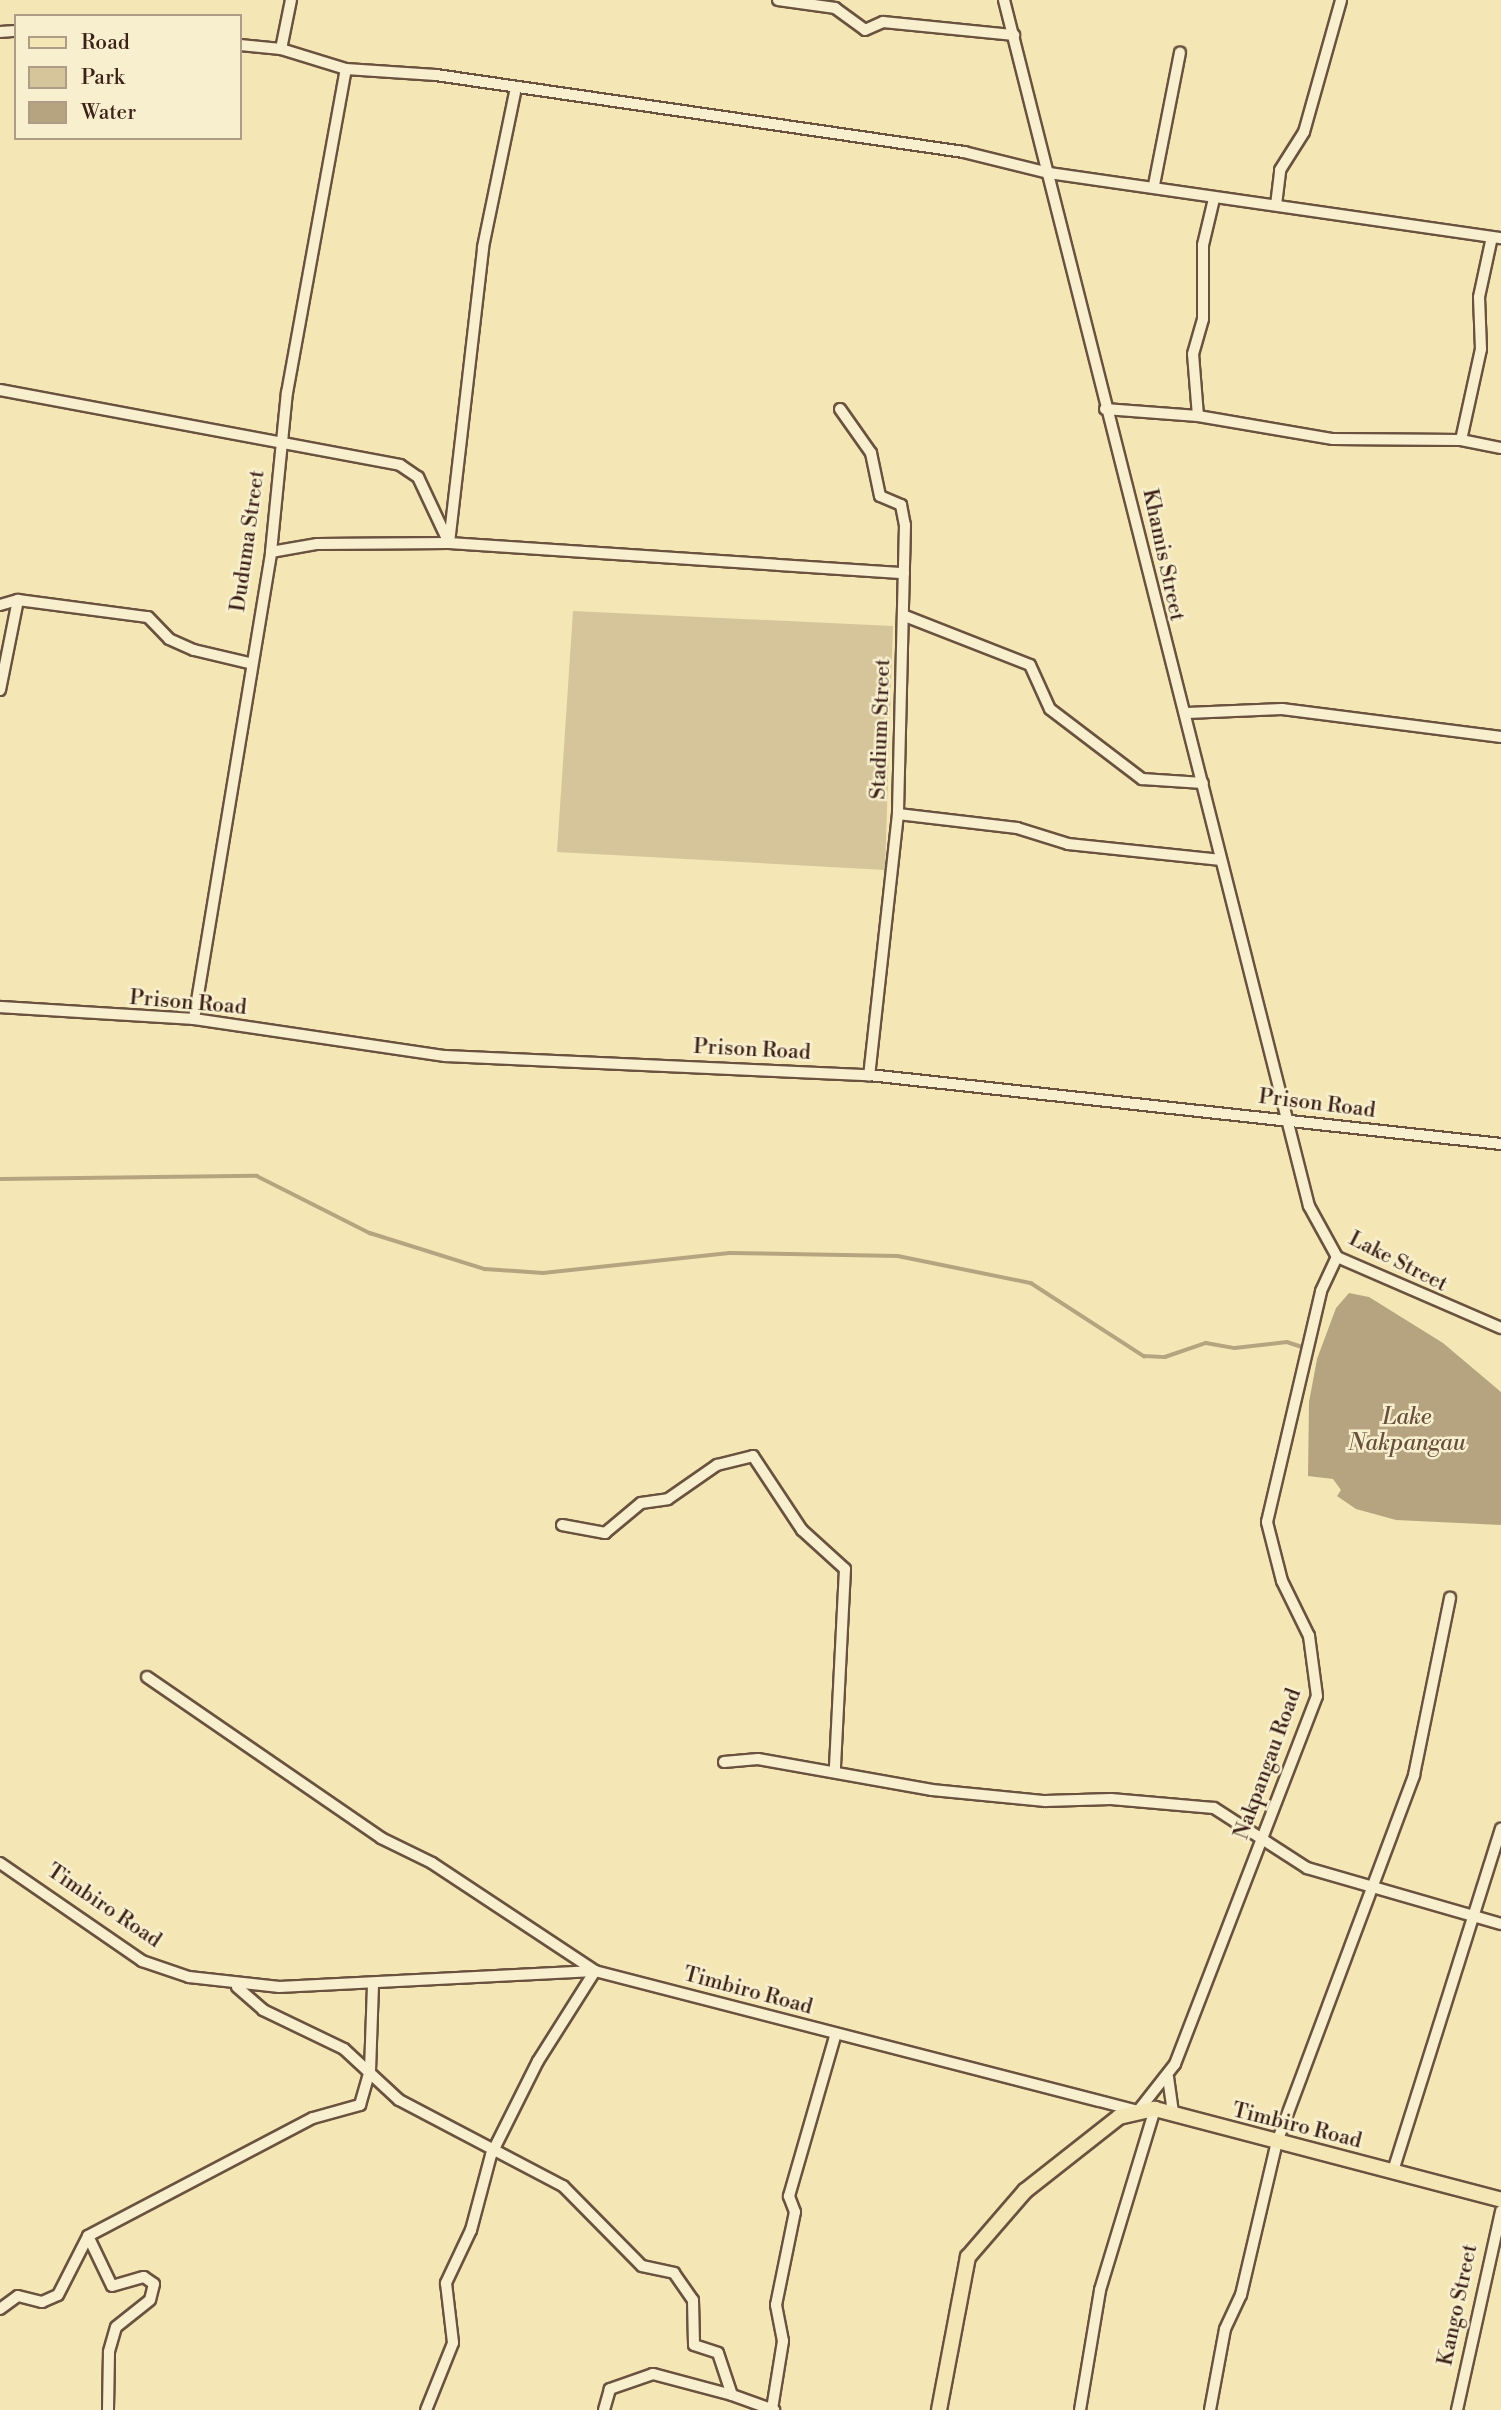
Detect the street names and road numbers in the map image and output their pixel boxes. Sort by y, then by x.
street label: Duduma Street [226,469,270,613]
street label: Khamis Street [1137,487,1189,623]
street label: Stadium Street [866,658,896,800]
street label: Prison Road [128,985,248,1021]
street label: Prison Road [693,1034,811,1066]
street label: Prison Road [1257,1084,1377,1124]
street label: Lake Street [1344,1226,1452,1298]
street label: Nakpangau Road [1229,1685,1307,1843]
street label: Timbiro Road [42,1859,166,1953]
street label: Timbiro Road [681,1962,815,2020]
street label: Timbiro Road [1230,2098,1364,2154]
street label: Kango Street [1433,2242,1483,2368]

